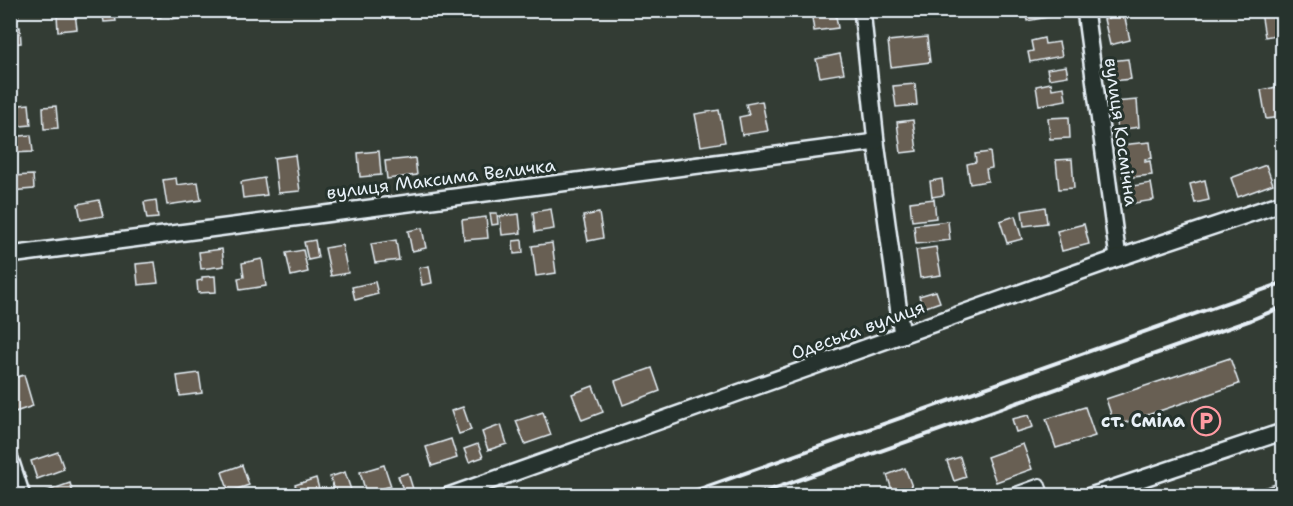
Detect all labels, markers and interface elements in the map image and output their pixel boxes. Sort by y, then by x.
street label: вулиця Космічна [1099,56,1143,208]
street label: вулиця Максима Величка [325,153,557,205]
street label: Одеська вулиця [788,295,928,365]
parking icon: ст. Сміла [1190,405,1222,437]
place label: ст. Сміла [1101,409,1186,433]

